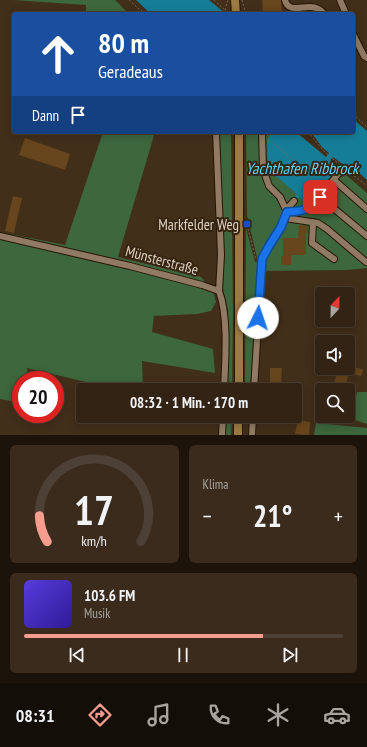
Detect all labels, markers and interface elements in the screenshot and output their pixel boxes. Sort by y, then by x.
text: 80 m [98,24,149,61]
icon: ahead [32,28,84,80]
text: Geradeaus [98,60,163,83]
icon: arrive [67,104,89,126]
text: Dann [32,106,59,125]
water label: Yachthafen Ribbrock [246,158,360,178]
pin [303,180,337,214]
icon: arrive [309,186,331,208]
place label: Markfelder Weg [158,215,239,234]
marker: Markfelder Weg [242,219,252,229]
street label: Münsterstraße [123,241,201,279]
north arrow [315,287,355,327]
map controls [315,287,355,423]
position arrow [237,297,279,339]
button: sound [315,335,355,375]
speed limit sign: 20 [12,371,64,423]
button: search [315,383,355,423]
text: 08:32 · 1 Min. · 170 m [130,393,248,412]
text: Klima [203,476,228,493]
text: 17 [74,483,114,536]
text: 21° [253,496,293,535]
text: − [203,502,212,530]
text: + [334,502,343,530]
text: km/h [82,531,107,550]
text: 103.6 FM [84,586,135,605]
text: Musik [84,605,110,622]
icon: previous [66,644,88,666]
icon: pause [172,644,194,666]
icon: next [279,644,301,666]
icon: directions [86,701,114,729]
icon: music [145,701,173,729]
icon: phone [205,701,233,729]
icon: climate [264,701,292,729]
icon: car [323,701,351,729]
text: 08:31 [16,704,55,727]

